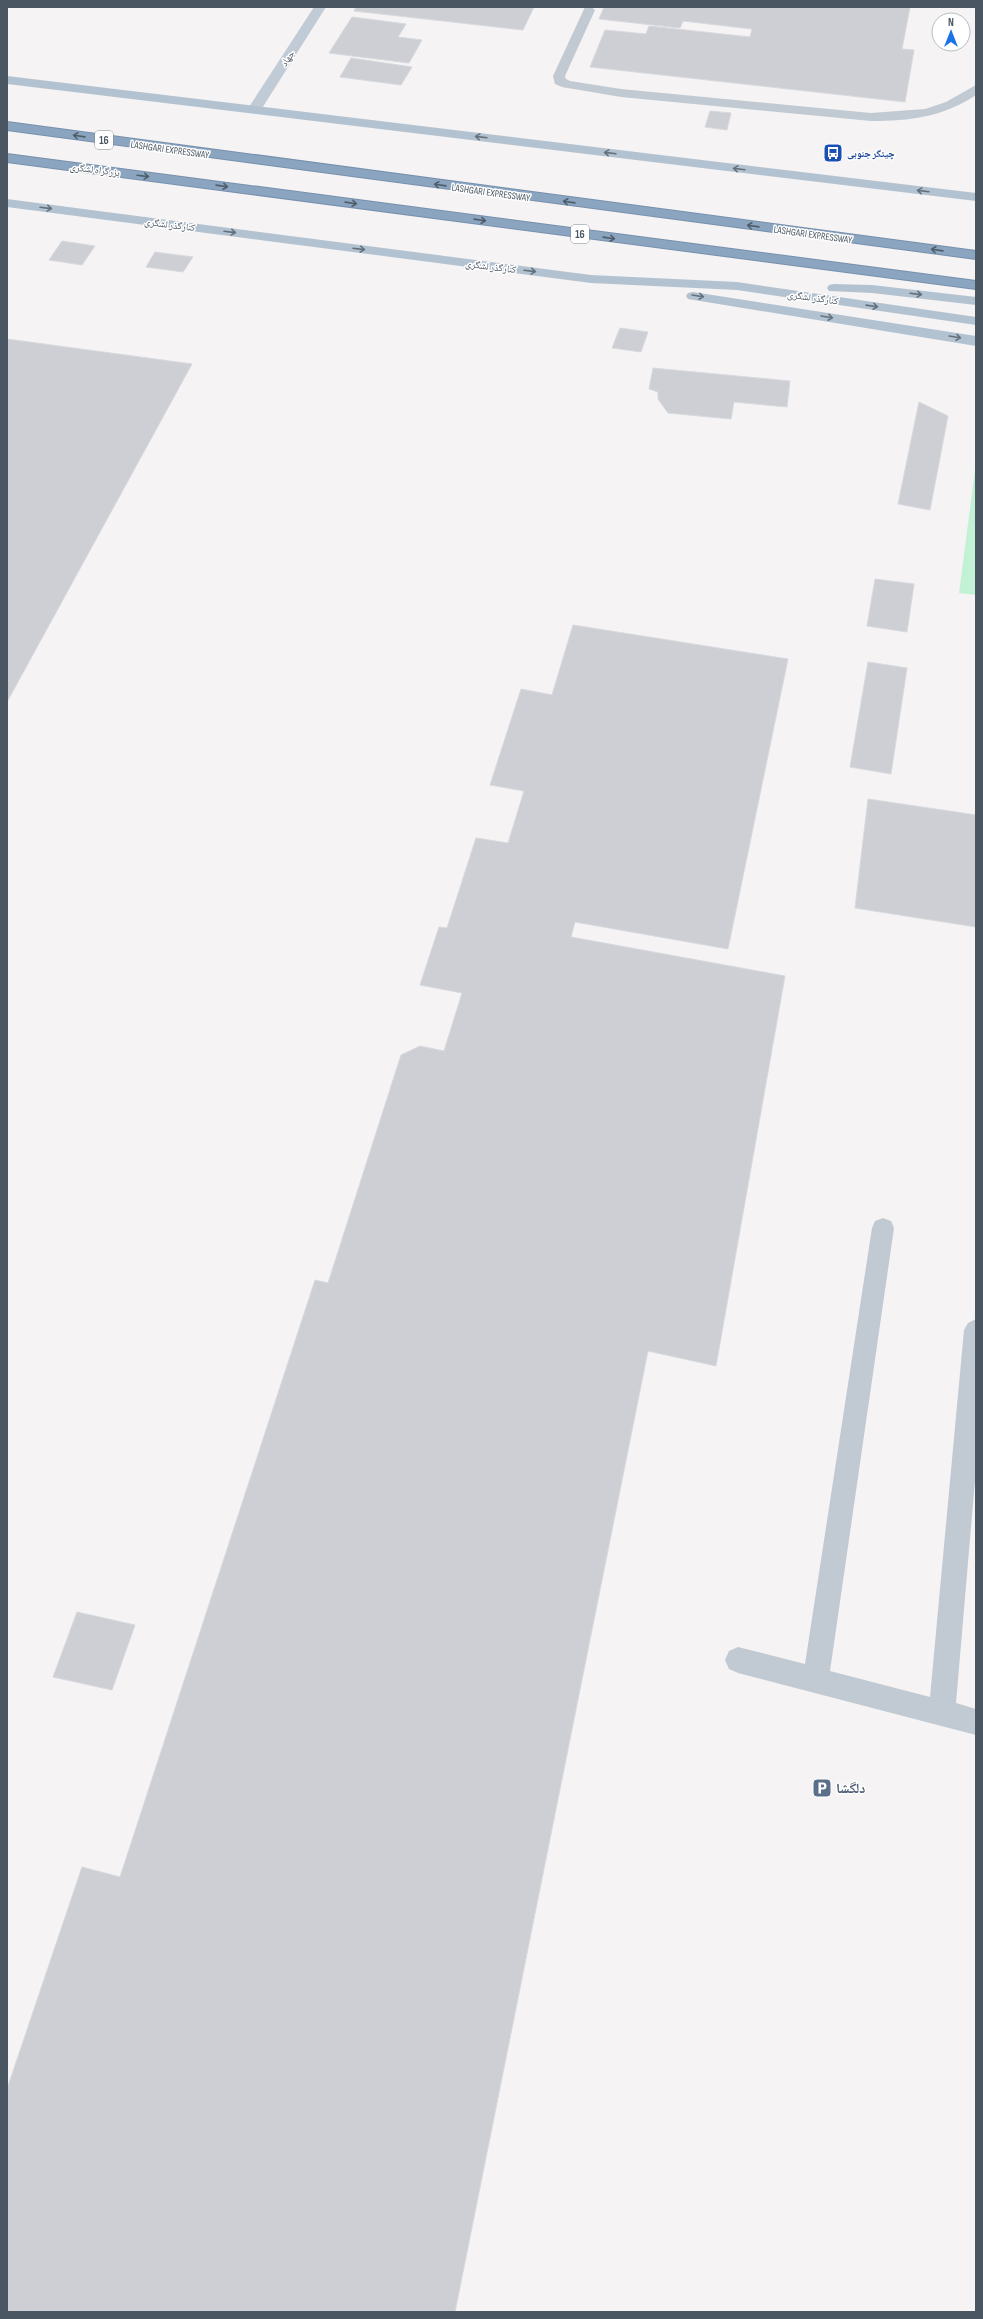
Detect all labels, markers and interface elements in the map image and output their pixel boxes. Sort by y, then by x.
north arrow [931,12,971,52]
text: N [948,16,954,29]
street label: جهاد [278,48,298,69]
road number: 16 [95,131,113,149]
one-way arrow [73,132,86,140]
one-way arrow [475,133,488,141]
street label: LASHGARI EXPRESSWAY [130,139,211,162]
bus stop icon: چیتگر جنوبی [822,142,844,164]
place label: چیتگر جنوبی [847,148,895,160]
one-way arrow [604,149,617,157]
street label: بزرگراه لشگری [69,161,121,179]
one-way arrow [733,165,746,172]
one-way arrow [136,172,149,179]
one-way arrow [434,181,447,189]
one-way arrow [215,182,228,190]
street label: LASHGARI EXPRESSWAY [451,182,532,205]
one-way arrow [917,187,930,195]
one-way arrow [562,198,575,206]
one-way arrow [344,199,357,207]
one-way arrow [39,204,52,212]
street label: کنارگذر لشگری [144,216,196,234]
one-way arrow [473,217,486,224]
one-way arrow [747,222,760,230]
street label: LASHGARI EXPRESSWAY [773,224,854,247]
road number: 16 [571,225,589,243]
one-way arrow [223,228,236,236]
one-way arrow [602,234,615,242]
one-way arrow [352,245,365,253]
one-way arrow [931,246,944,254]
street label: کنارگذر لشگری [465,258,517,276]
one-way arrow [523,267,536,275]
street label: کنارگذر لشگری [787,288,839,308]
one-way arrow [909,290,922,298]
one-way arrow [691,293,704,301]
one-way arrow [866,302,879,310]
one-way arrow [820,313,833,321]
one-way arrow [948,333,961,341]
parking icon: دلگشا [811,1777,833,1799]
place label: دلگشا [836,1780,865,1797]

